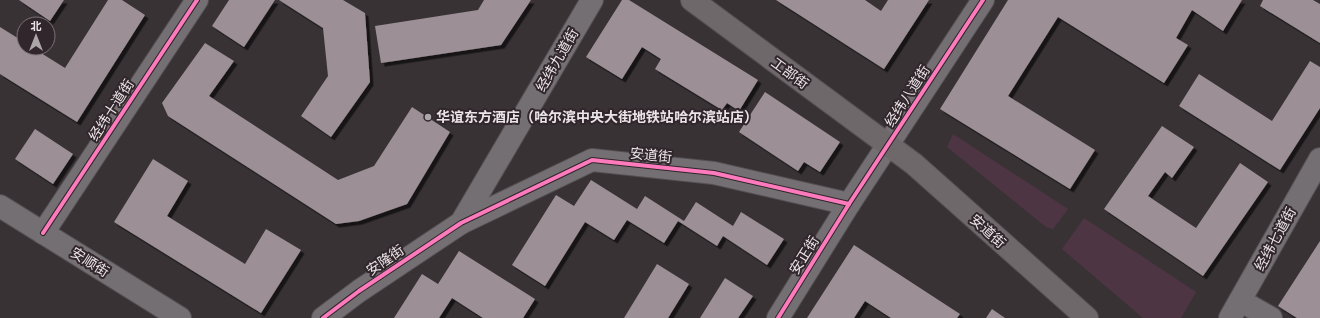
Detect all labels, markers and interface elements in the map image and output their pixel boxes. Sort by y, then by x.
north arrow [16,16,56,56]
text: 北 [31,21,42,32]
street label: 经纬九道街 [533,26,581,94]
street label: 工部街 [768,55,811,92]
street label: 经纬八道街 [882,63,933,130]
street label: 经纬十道街 [86,77,137,144]
place label: 华谊东方酒店（哈尔滨中央大街地铁站哈尔滨站店） [436,109,758,125]
marker: 华谊东方酒店（哈尔滨中央大街地铁站哈尔滨站店） [423,112,433,122]
street label: 安道街 [629,146,673,165]
street label: 经纬七道街 [1252,205,1299,273]
street label: 安道街 [967,212,1008,251]
street label: 安正街 [787,233,822,277]
street label: 安隆街 [364,242,407,278]
street label: 安顺街 [68,245,112,280]

